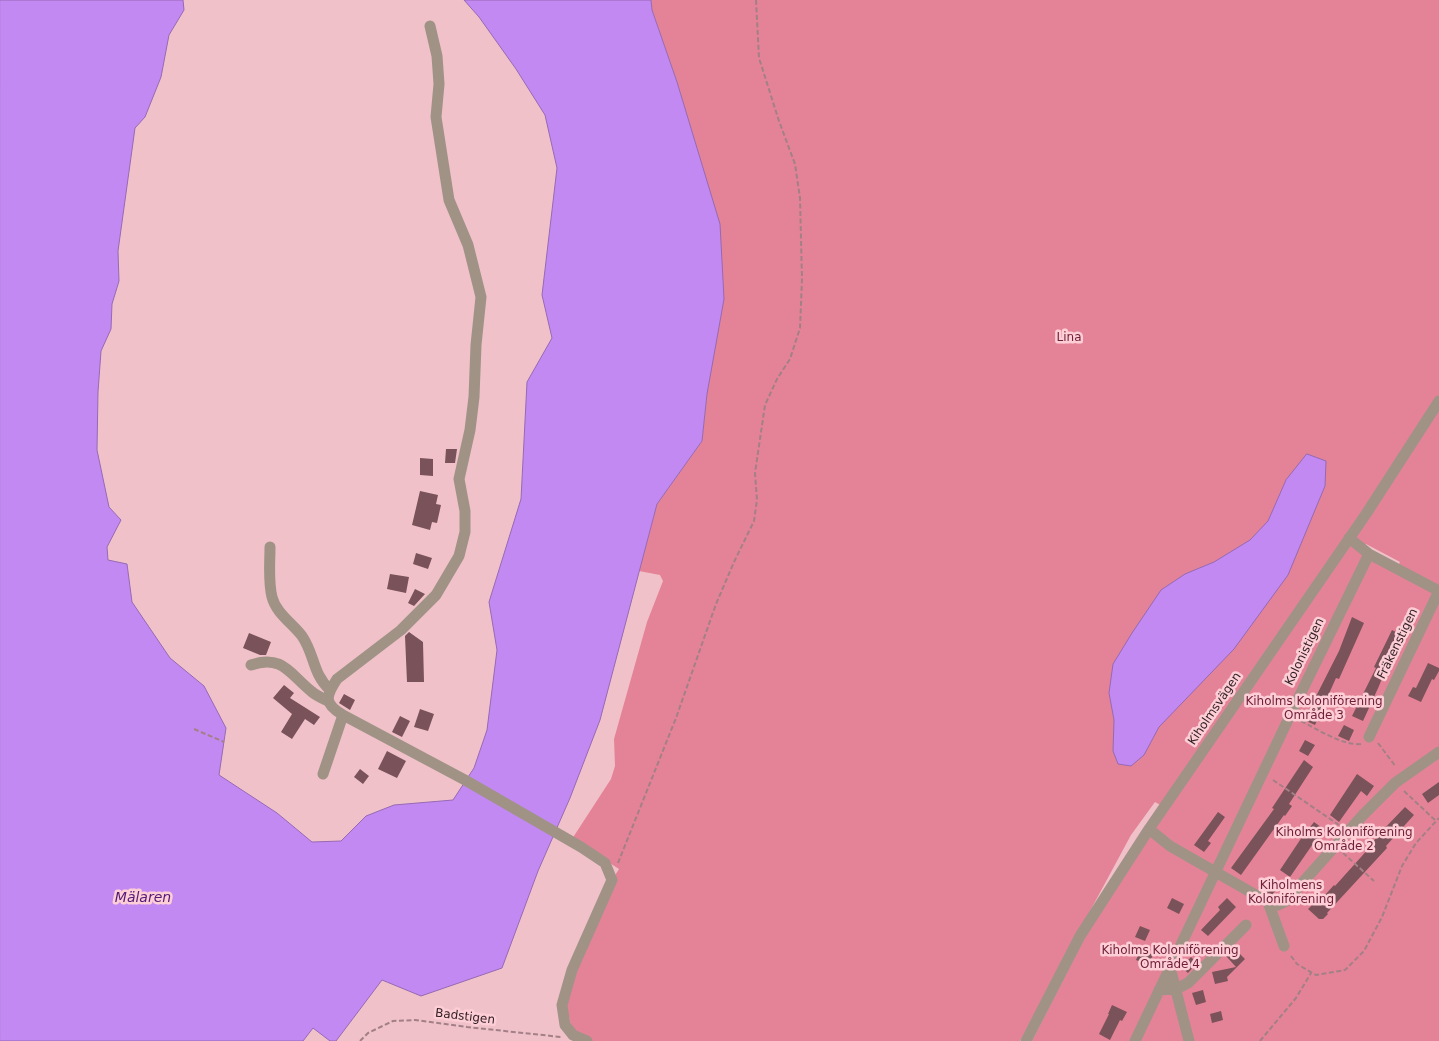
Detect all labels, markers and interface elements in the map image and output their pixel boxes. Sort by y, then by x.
park label: Lina [1057,331,1081,345]
street label: Fräkenstigen [1375,606,1421,682]
street label: Kolonistigen [1283,616,1327,688]
street label: Kiholmsvägen [1185,670,1245,748]
park label: Kiholms Koloniförening Område 3 [1245,695,1383,723]
park label: Kiholms Koloniförening Område 2 [1275,826,1413,854]
park label: Kiholmens Koloniförening [1248,879,1334,907]
water label: Mälaren [115,890,171,906]
park label: Kiholms Koloniförening Område 4 [1101,944,1239,972]
street label: Badstigen [434,1006,496,1028]

